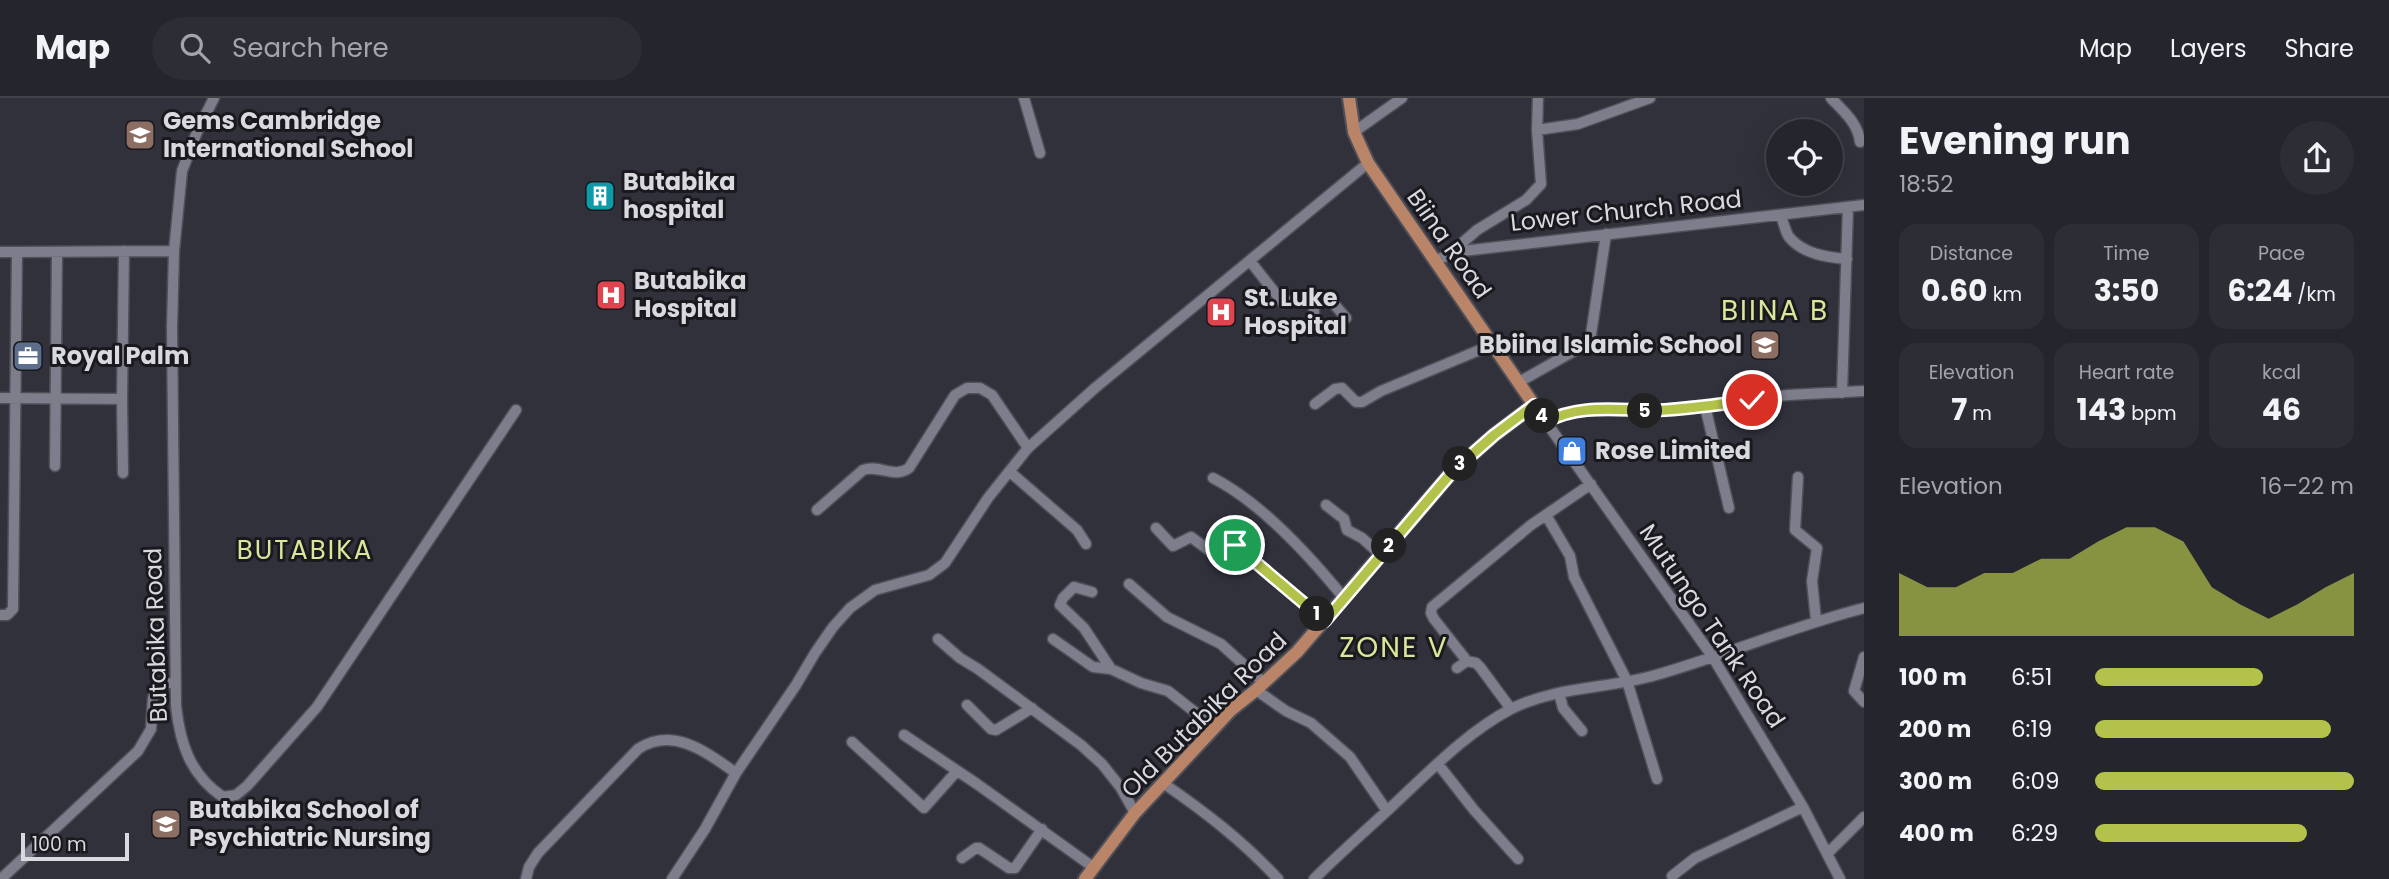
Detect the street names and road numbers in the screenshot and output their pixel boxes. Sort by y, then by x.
street label: Biina Road [1399,182,1499,305]
street label: Lower Church Road [1509,182,1743,239]
street label: Mutungo Tank Road [1632,517,1793,734]
street label: Butabika Road [136,547,175,723]
street label: Old Butabika Road [1114,625,1294,805]

